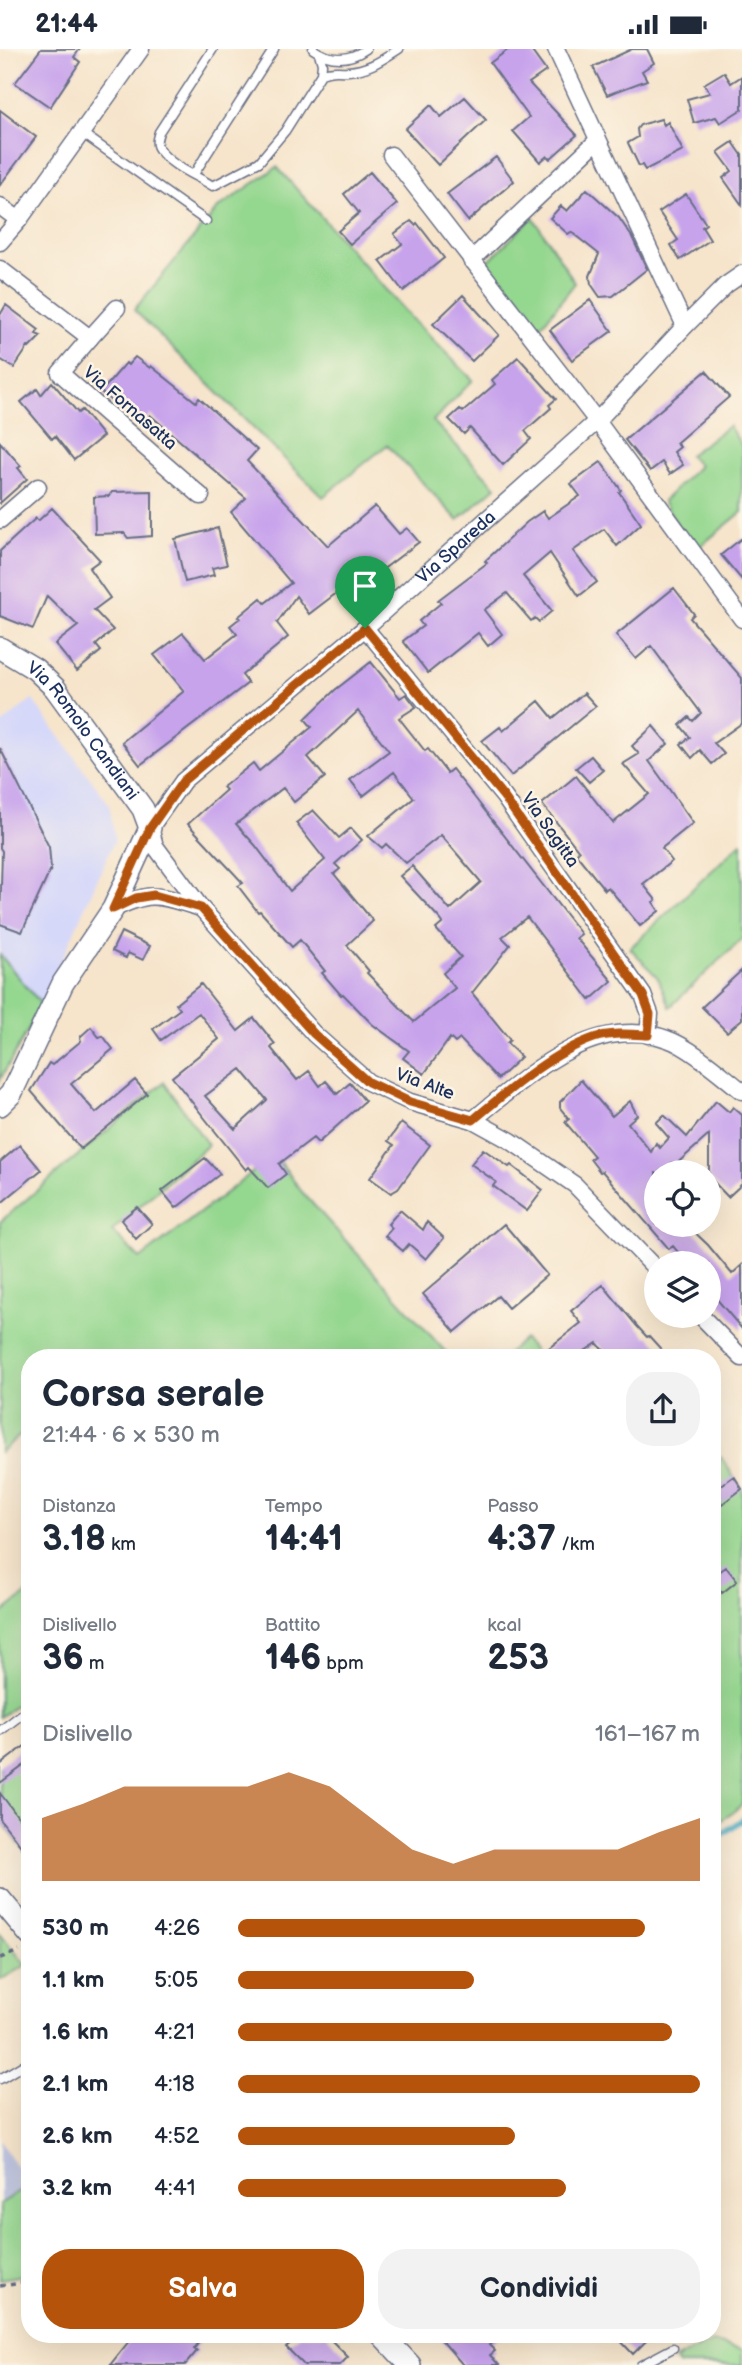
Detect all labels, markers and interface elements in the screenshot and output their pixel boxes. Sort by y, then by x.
text: 21:44 [35,9,98,40]
street label: Via Fornasatta [79,362,181,454]
street label: Via Spareda [412,506,500,588]
pin [335,556,395,628]
icon: arrive [346,567,384,605]
street label: Via Romolo Candiani [24,657,143,804]
street label: Via Sagitta [517,789,583,871]
street label: Via Alte [393,1064,458,1104]
map controls [644,1160,721,1328]
button: locate [644,1160,721,1237]
button: layers [644,1251,721,1328]
text: Corsa serale [42,1372,265,1417]
button: share [626,1372,700,1446]
text: 21:44 · 6 × 530 m [42,1421,220,1449]
text: Distanza [42,1495,116,1518]
text: Tempo [265,1495,323,1518]
text: Passo [487,1495,539,1518]
text: 3.18 [42,1518,106,1561]
text: 14:41 [265,1518,343,1561]
text: 4:37 [487,1518,556,1561]
text: km [106,1533,136,1556]
text: /km [556,1533,595,1556]
text: Dislivello [42,1614,117,1637]
text: Battito [265,1614,321,1637]
text: kcal [487,1614,521,1637]
text: 36 [42,1637,84,1680]
text: 146 [265,1637,321,1680]
text: 253 [487,1637,549,1680]
text: m [84,1652,105,1675]
text: bpm [321,1652,364,1675]
text: Dislivello [42,1720,133,1748]
text: 161–167 m [595,1720,700,1748]
text: 530 m [42,1914,109,1942]
text: 4:26 [154,1914,200,1942]
text: 1.1 km [42,1966,104,1994]
text: 5:05 [154,1966,199,1994]
text: 1.6 km [42,2018,109,2046]
text: 4:21 [154,2018,195,2046]
text: 2.1 km [42,2070,108,2098]
text: 4:18 [154,2070,195,2098]
text: 2.6 km [42,2122,113,2150]
text: 4:52 [154,2122,199,2150]
text: 3.2 km [42,2174,112,2202]
text: 4:41 [154,2174,196,2202]
button: Salva [42,2249,364,2329]
button: Condividi [378,2249,700,2329]

